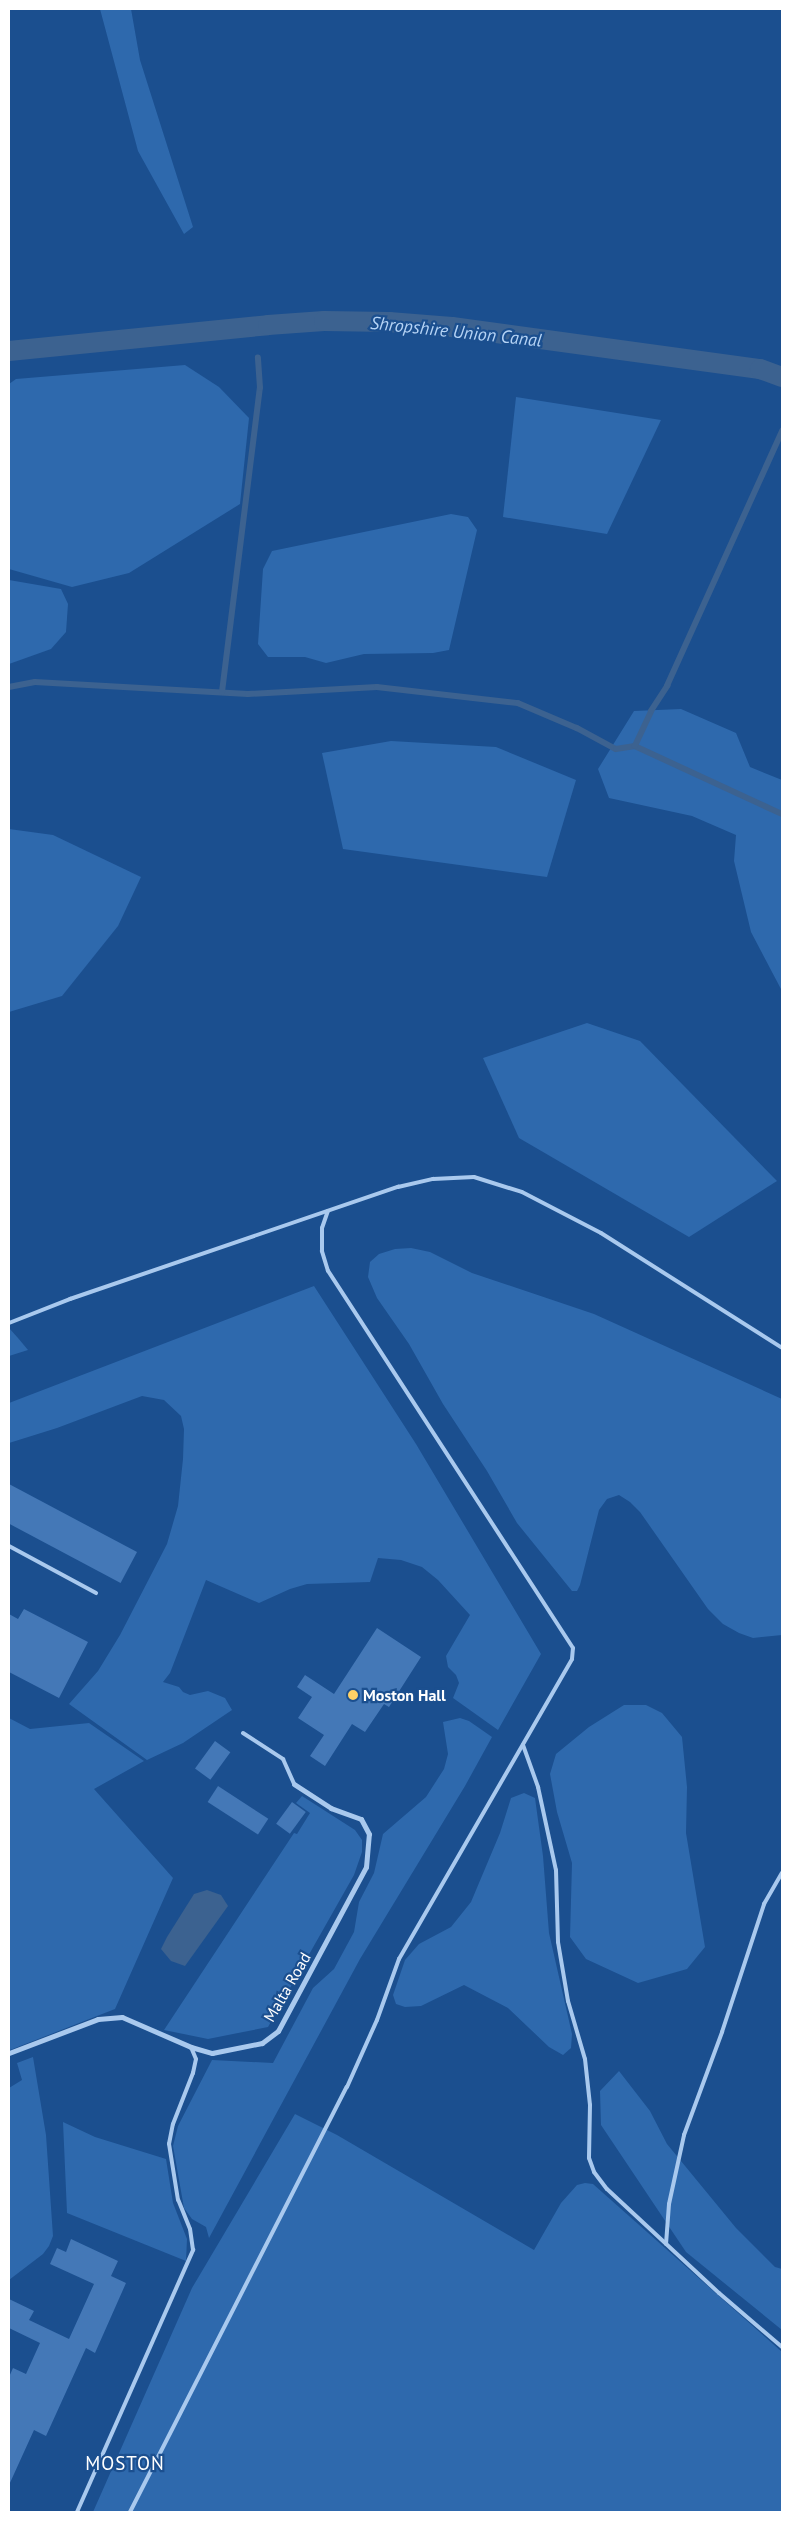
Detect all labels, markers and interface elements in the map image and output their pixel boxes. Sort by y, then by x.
water label: Shropshire Union Canal [369,312,543,352]
place label: Moston Hall [363,1685,446,1705]
marker: Moston Hall [347,1689,359,1701]
street label: Malta Road [259,1949,315,2025]
district label: MOSTON [84,2453,166,2475]

